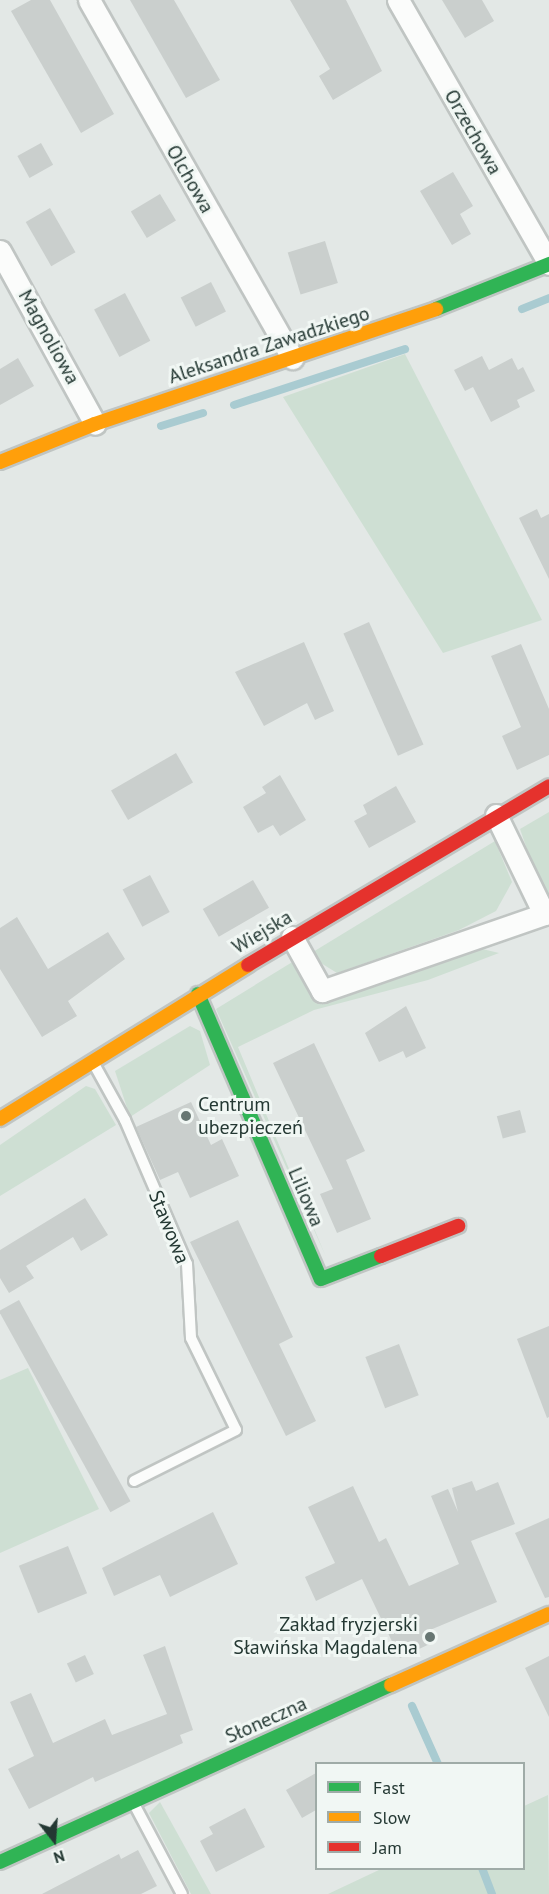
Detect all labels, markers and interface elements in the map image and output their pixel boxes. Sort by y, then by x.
street label: Orzechowa [439,85,507,179]
street label: Olchowa [161,141,219,217]
street label: Magnoliowa [13,286,85,388]
street label: Aleksandra Zawadzkiego [165,301,373,389]
street label: Wiejska [228,905,296,959]
place label: Centrum ubezpieczeń [198,1092,303,1139]
marker: Centrum ubezpieczeń [179,1109,193,1123]
street label: Liliowa [283,1164,329,1230]
street label: Stawowa [143,1187,195,1267]
place label: Zakład fryzjerski Sławińska Magdalena [233,1613,418,1660]
marker: Zakład fryzjerski Sławińska Magdalena [423,1630,437,1644]
street label: Słoneczna [222,1691,310,1749]
legend [315,1762,525,1870]
text: Fast [373,1776,405,1799]
text: Slow [373,1806,411,1829]
north arrow [24,1810,84,1870]
text: Jam [373,1836,402,1859]
text: N [51,1846,67,1868]

